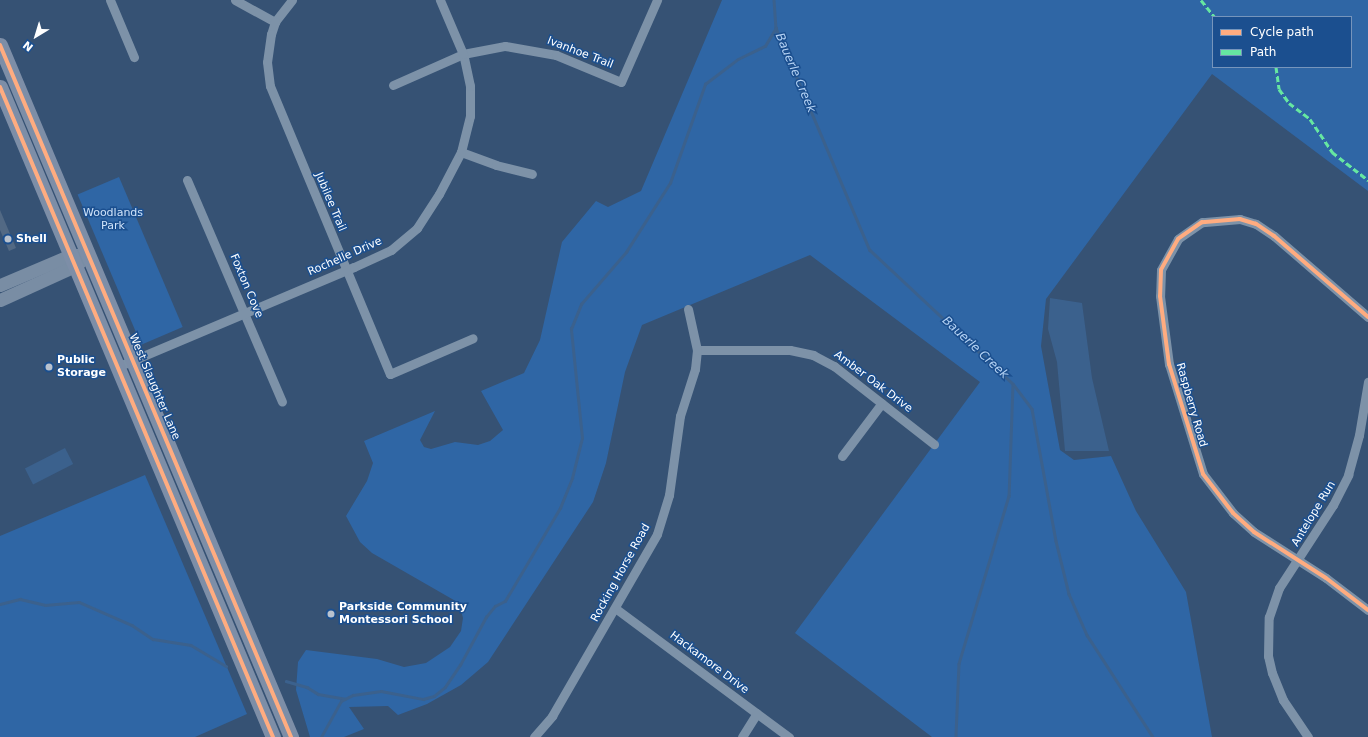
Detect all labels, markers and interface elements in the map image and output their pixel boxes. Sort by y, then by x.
north arrow [16,16,56,56]
legend [1212,16,1352,68]
text: Cycle path [1250,25,1314,39]
water label: Bauerle Creek [772,31,818,115]
street label: Ivanhoe Trail [545,34,615,72]
text: N [21,38,36,54]
text: Path [1250,45,1276,59]
street label: Jubilee Trail [312,171,348,233]
park label: Woodlands Park [83,207,143,233]
place label: Shell [16,232,47,246]
marker: Shell [3,234,13,244]
street label: Rochelle Drive [306,235,384,279]
street label: Foxton Cove [227,252,265,320]
water label: Bauerle Creek [939,314,1011,382]
street label: West Slaughter Lane [126,332,182,442]
street label: Amber Oak Drive [831,348,915,416]
place label: Public Storage [57,354,106,380]
street label: Raspberry Road [1173,361,1209,449]
marker: Public Storage [44,362,54,372]
street label: Antelope Run [1289,479,1339,549]
street label: Rocking Horse Road [589,522,653,624]
place label: Parkside Community Montessori School [339,601,467,627]
marker: Parkside Community Montessori School [326,609,336,619]
street label: Hackamore Drive [667,629,751,697]

